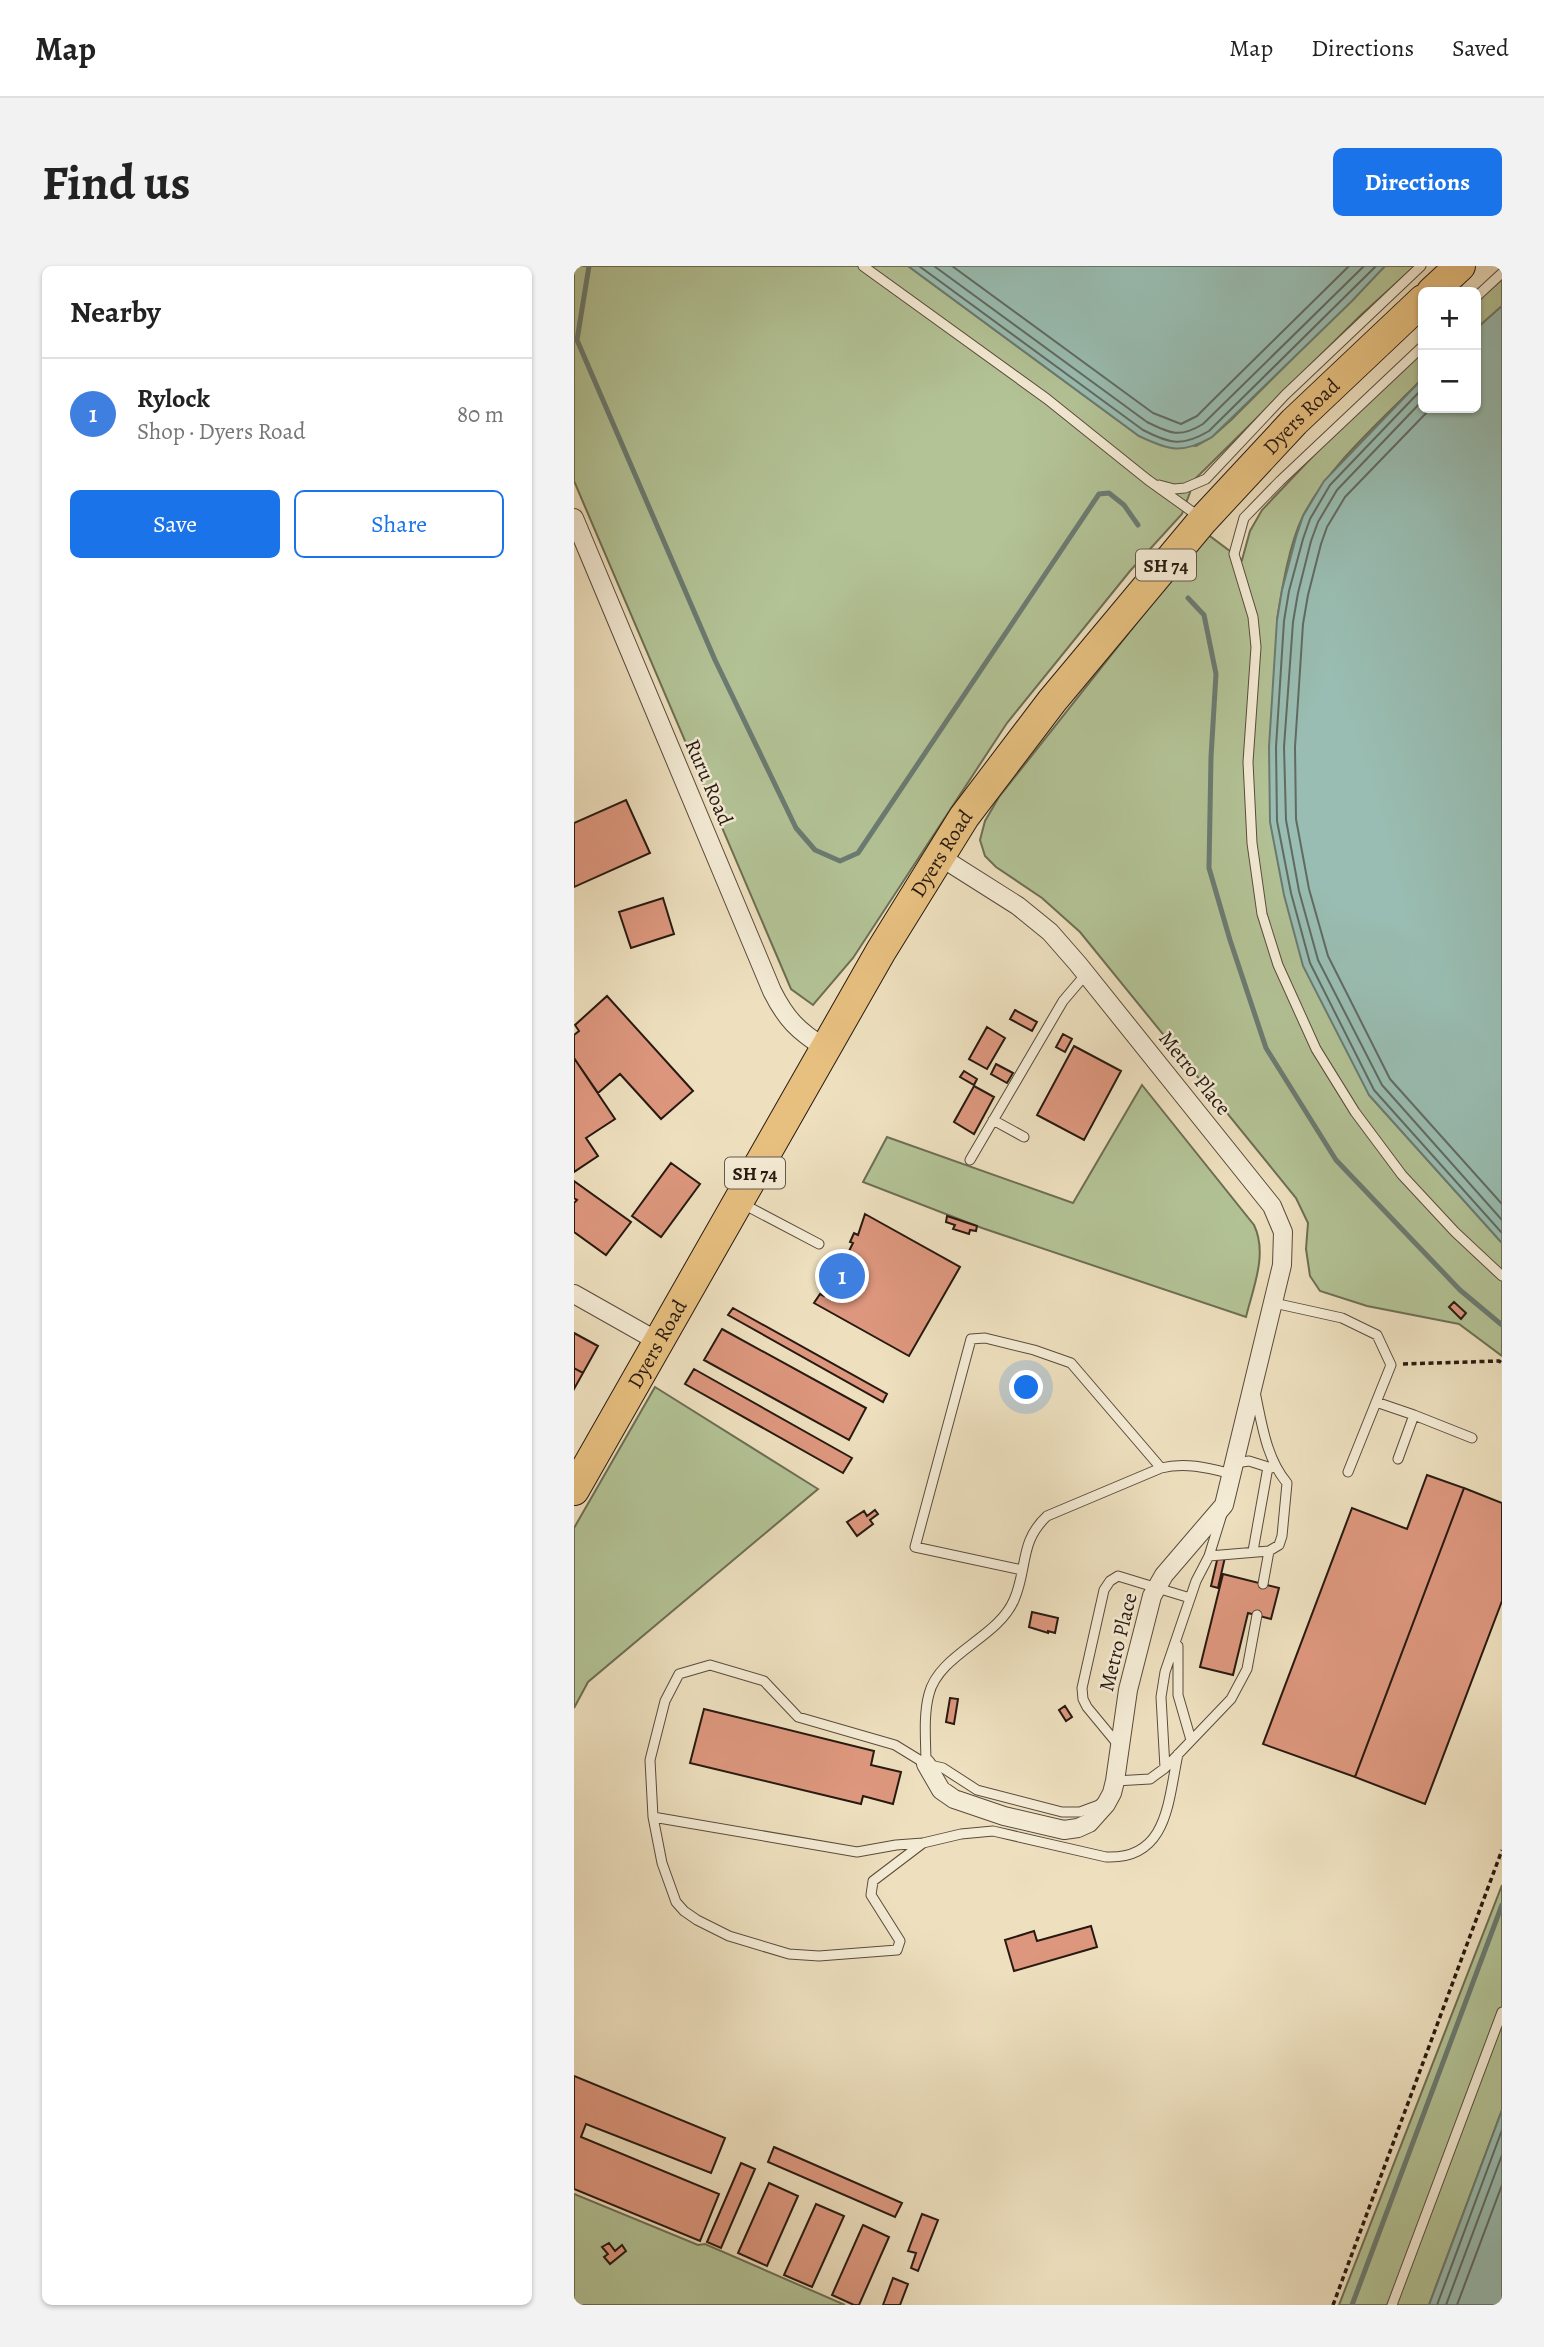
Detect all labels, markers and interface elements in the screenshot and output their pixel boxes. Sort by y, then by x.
text: Map [35,26,96,71]
text: Map [1229,32,1273,64]
text: Directions [1311,32,1414,64]
text: Saved [1452,32,1509,64]
button: Directions [1333,148,1502,216]
text: Find us [42,149,190,216]
map controls [1418,287,1481,413]
button: + [1418,287,1481,350]
text: Nearby [70,292,161,332]
button: − [1418,350,1481,413]
street label: Dyers Road [1257,372,1346,461]
text: Rylock [137,381,210,416]
text: 1 [89,399,97,430]
text: 80 m [457,399,504,430]
text: Shop · Dyers Road [137,416,306,447]
button: Save [70,490,280,558]
button: Share [294,490,504,558]
road number: SH 74 [1136,550,1196,580]
street label: Ruru Road [678,735,740,830]
street label: Dyers Road [904,803,979,902]
street label: Metro Place [1152,1025,1238,1121]
road number: SH 74 [725,1158,785,1189]
pin: 1 [819,1250,865,1302]
street label: Dyers Road [621,1294,694,1393]
your location [1009,1370,1043,1404]
street label: Metro Place [1092,1590,1144,1694]

